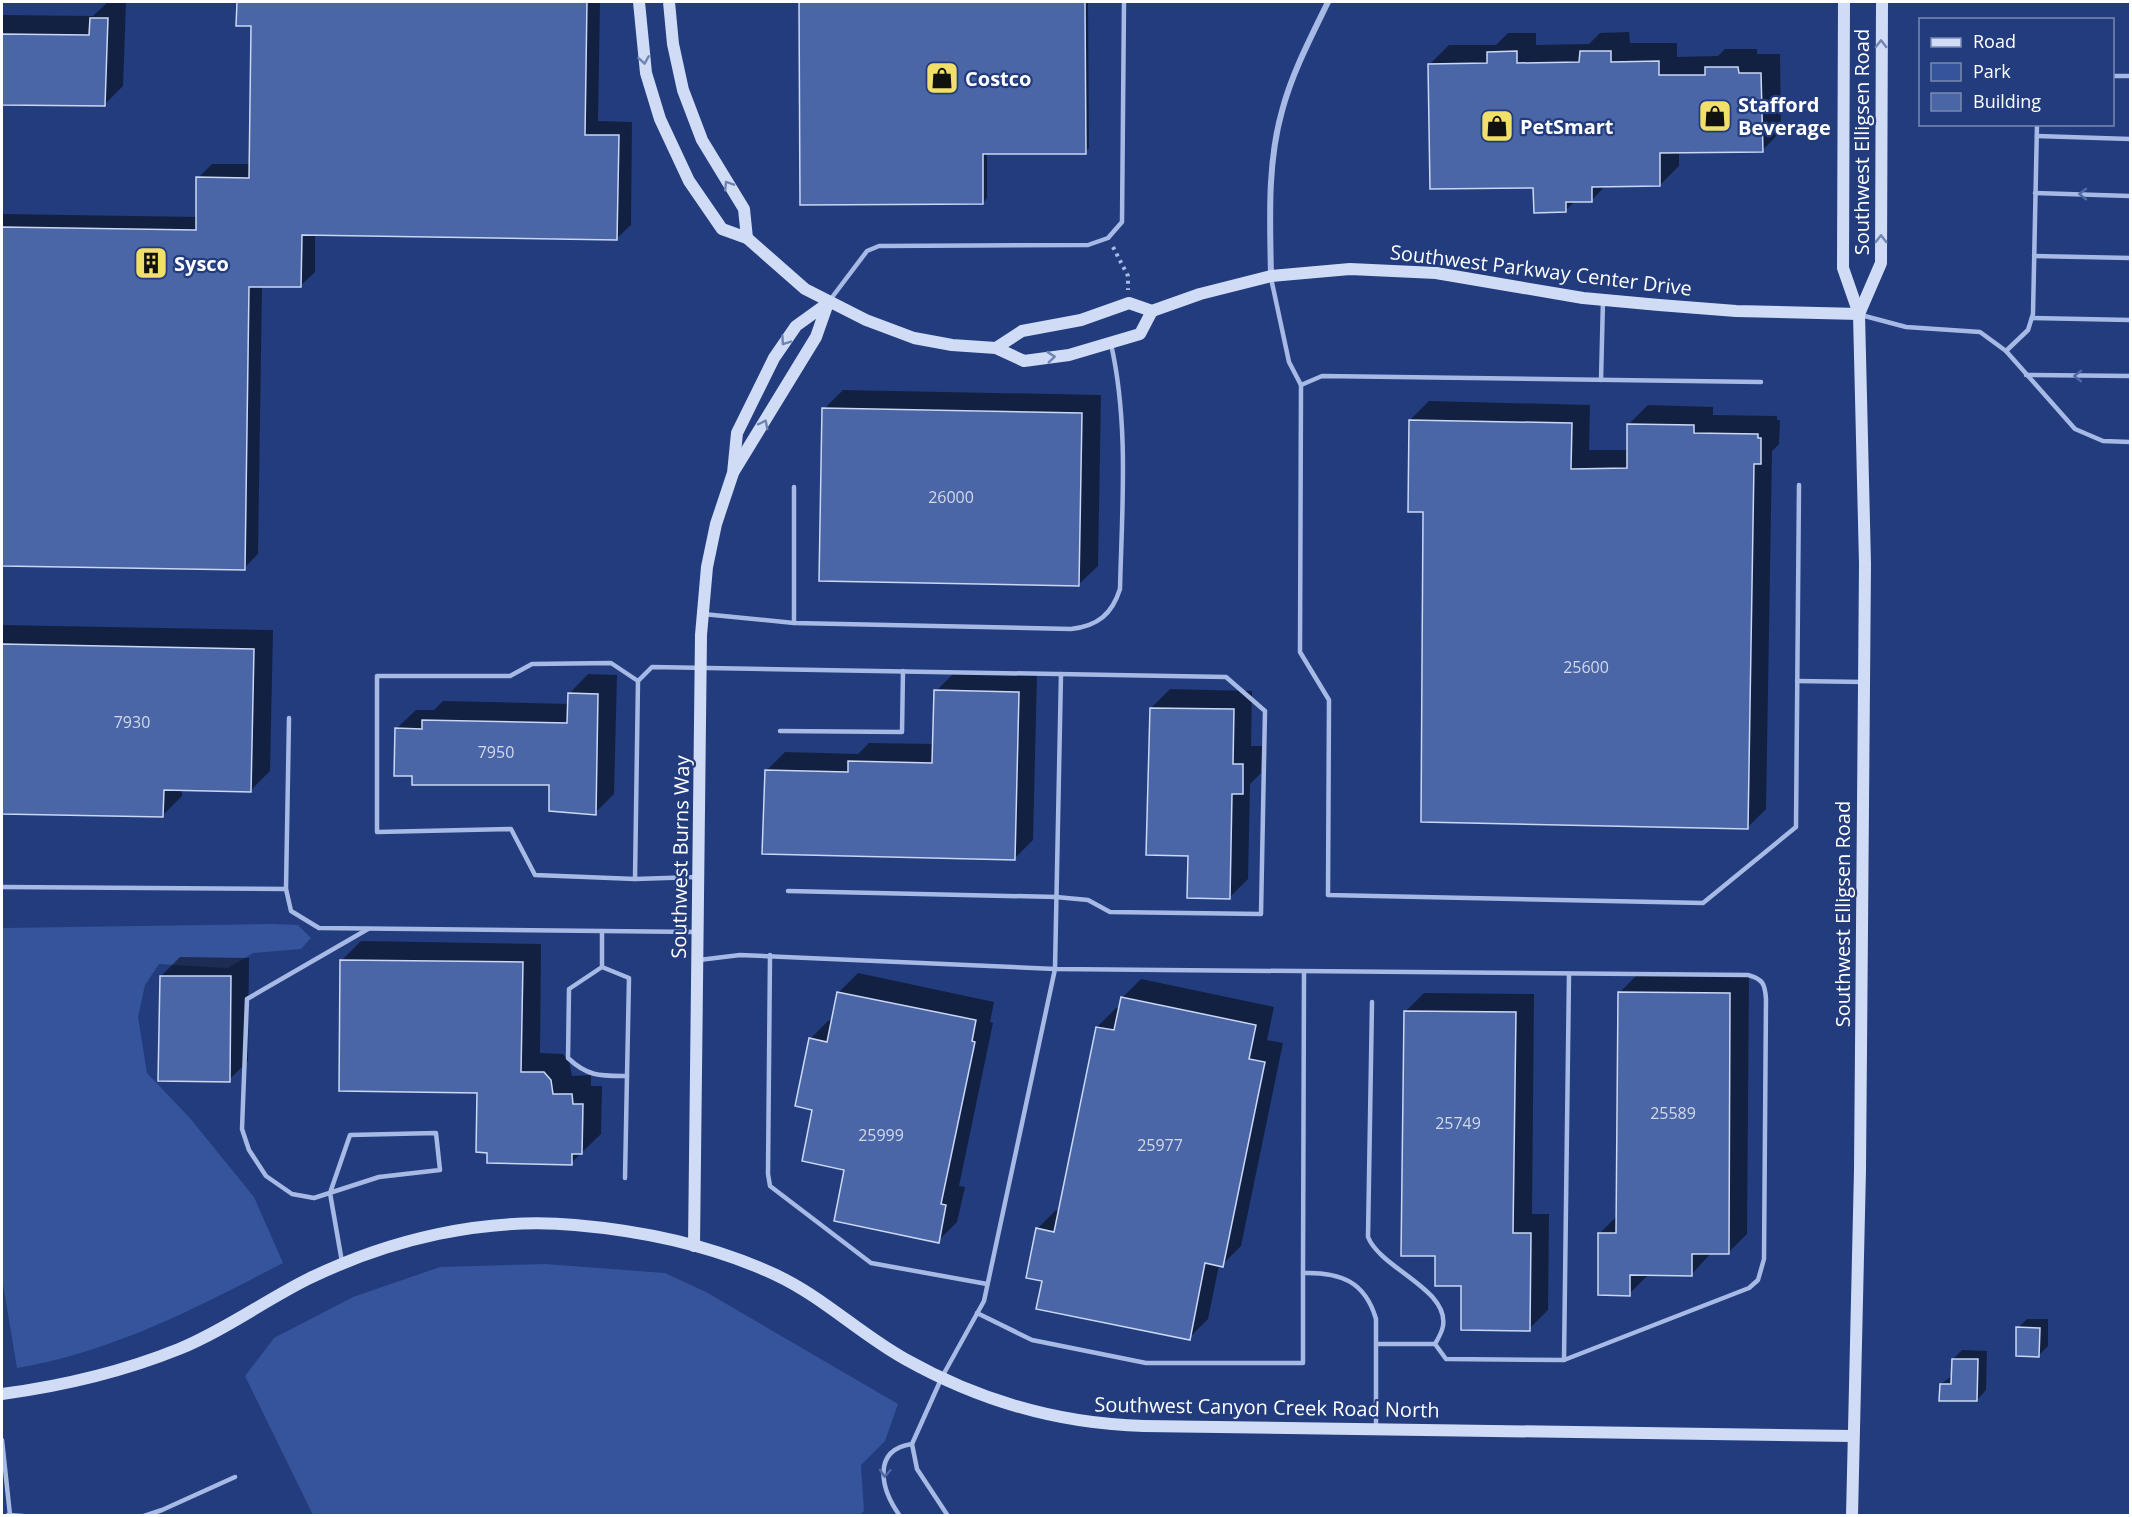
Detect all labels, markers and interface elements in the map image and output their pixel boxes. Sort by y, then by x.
legend [1919,18,2114,126]
street label: Southwest Elligsen Road [1848,29,1875,255]
text: Road [1973,29,2016,53]
one-way arrow [1875,39,1887,48]
one-way arrow [638,55,650,64]
text: Park [1973,59,2011,83]
shop icon: Costco [924,60,960,96]
place label: Costco [965,65,1031,92]
text: Building [1973,89,2041,113]
place label: Stafford Beverage [1738,91,1831,141]
shop icon: Stafford Beverage [1697,98,1733,134]
shop icon: PetSmart [1479,108,1515,144]
place label: PetSmart [1520,113,1614,140]
one-way arrow [723,181,735,191]
one-way arrow [2078,188,2087,201]
one-way arrow [1875,234,1887,243]
street label: Southwest Parkway Center Drive [1389,238,1693,302]
building icon: Sysco [133,245,169,281]
place label: Sysco [174,250,229,277]
one-way arrow [781,335,792,346]
one-way arrow [1047,352,1056,364]
one-way arrow [2074,369,2083,382]
one-way arrow [757,419,768,430]
house number: 26000 [928,486,974,508]
house number: 25600 [1563,656,1609,678]
house number: 7930 [114,711,150,733]
house number: 7950 [478,741,514,763]
street label: Southwest Burns Way [665,754,695,959]
street label: Southwest Elligsen Road [1829,801,1856,1027]
house number: 25589 [1650,1102,1696,1124]
house number: 25749 [1435,1112,1481,1134]
house number: 25999 [858,1124,904,1146]
house number: 25977 [1137,1134,1183,1156]
street label: Southwest Canyon Creek Road North [1094,1390,1440,1424]
one-way arrow [879,1469,892,1478]

